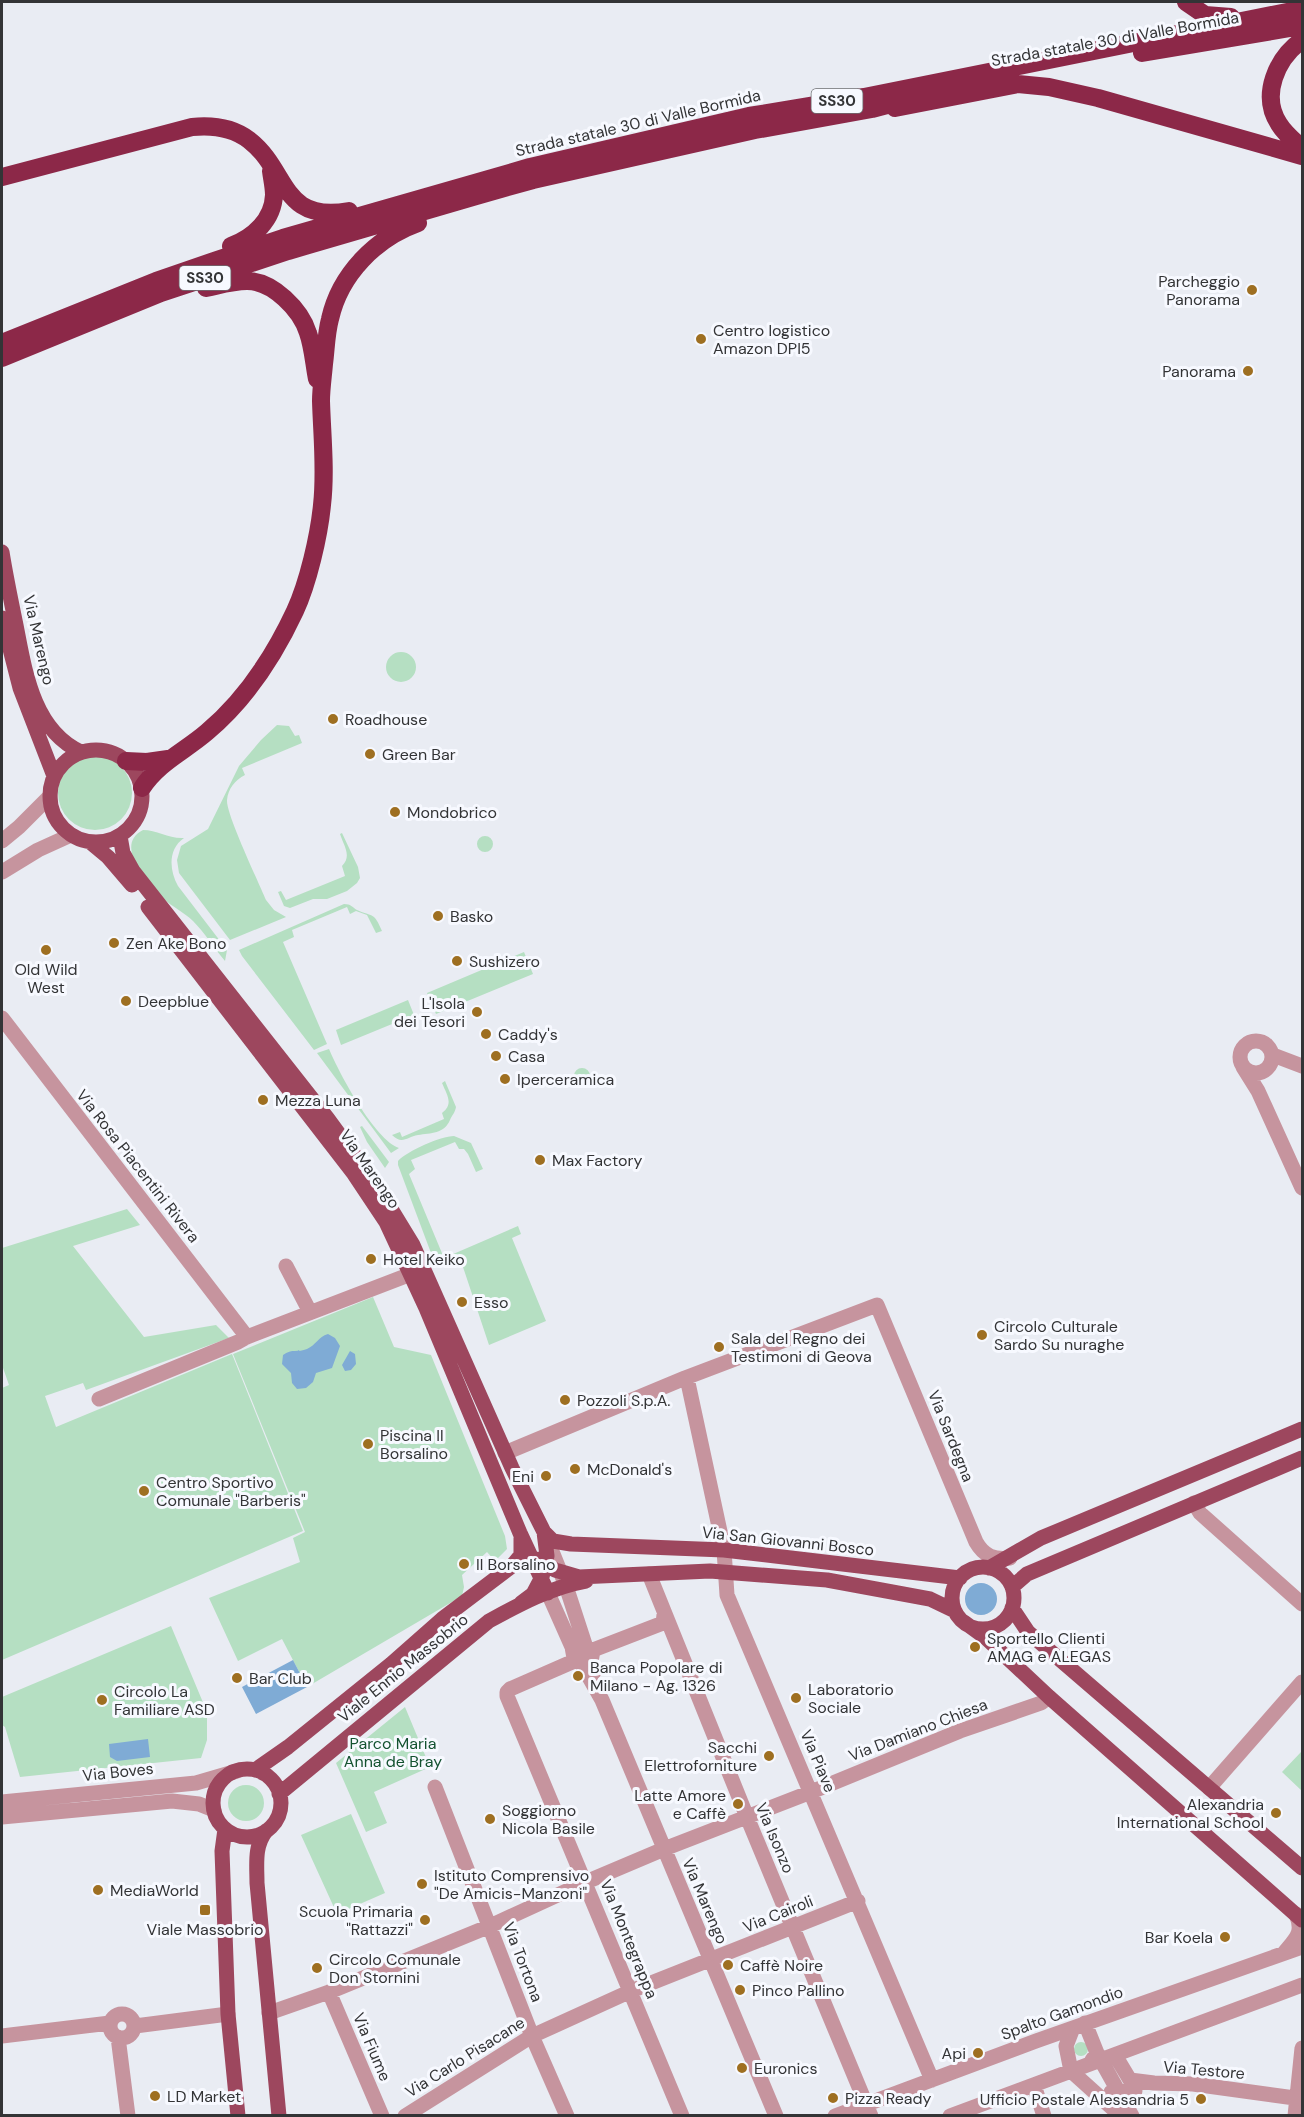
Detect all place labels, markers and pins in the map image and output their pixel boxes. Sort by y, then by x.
place label: Parcheggio Panorama [1158,271,1240,310]
marker: Parcheggio Panorama [1245,283,1259,297]
place label: Centro logistico Amazon DPI5 [713,320,830,359]
marker: Centro logistico Amazon DPI5 [694,332,708,346]
place label: Panorama [1162,361,1236,382]
marker: Panorama [1241,364,1255,378]
place label: Roadhouse [345,709,427,730]
marker: Roadhouse [326,712,340,726]
place label: Green Bar [382,744,456,765]
marker: Green Bar [363,747,377,761]
place label: Mondobrico [407,802,497,823]
marker: Mondobrico [388,805,402,819]
place label: Basko [450,906,493,927]
marker: Basko [431,909,445,923]
place label: Zen Ake Bono [126,933,226,954]
marker: Zen Ake Bono [107,936,121,950]
marker: Old Wild West [39,943,53,957]
place label: Sushizero [469,951,540,972]
marker: Sushizero [450,954,464,968]
place label: Old Wild West [14,959,78,998]
place label: Deepblue [138,991,209,1012]
place label: L'Isola dei Tesori [394,993,465,1032]
marker: Deepblue [119,994,133,1008]
marker: L'Isola dei Tesori [470,1005,484,1019]
place label: Caddy's [498,1024,558,1045]
marker: Caddy's [479,1027,493,1041]
place label: Casa [508,1046,545,1067]
marker: Casa [489,1049,503,1063]
place label: Iperceramica [517,1069,614,1090]
marker: Iperceramica [498,1072,512,1086]
place label: Mezza Luna [275,1090,361,1111]
marker: Mezza Luna [256,1093,270,1107]
place label: Max Factory [552,1150,642,1171]
marker: Max Factory [533,1153,547,1167]
place label: Hotel Keiko [383,1249,465,1270]
marker: Hotel Keiko [364,1252,378,1266]
place label: Esso [474,1292,509,1313]
marker: Esso [455,1295,469,1309]
place label: Circolo Culturale Sardo Su nuraghe [994,1316,1124,1355]
place label: Sala del Regno dei Testimoni di Geova [731,1328,872,1367]
marker: Circolo Culturale Sardo Su nuraghe [975,1328,989,1342]
marker: Sala del Regno dei Testimoni di Geova [712,1340,726,1354]
place label: Pozzoli S.p.A. [577,1390,671,1411]
marker: Pozzoli S.p.A. [558,1393,572,1407]
place label: Piscina Il Borsalino [380,1425,448,1464]
marker: Piscina Il Borsalino [361,1437,375,1451]
place label: McDonald's [587,1459,672,1480]
marker: McDonald's [568,1462,582,1476]
place label: Eni [512,1466,534,1487]
marker: Eni [539,1469,553,1483]
place label: Centro Sportivo Comunale "Barberis" [156,1472,306,1511]
marker: Centro Sportivo Comunale "Barberis" [137,1484,151,1498]
place label: Il Borsalino [476,1554,555,1575]
marker: Il Borsalino [457,1557,471,1571]
place label: Sportello Clienti AMAG e ALEGAS [987,1628,1111,1667]
marker: Sportello Clienti AMAG e ALEGAS [968,1640,982,1654]
place label: Banca Popolare di Milano - Ag. 1326 [590,1657,723,1696]
place label: Bar Club [249,1668,312,1689]
marker: Banca Popolare di Milano - Ag. 1326 [571,1669,585,1683]
marker: Bar Club [230,1671,244,1685]
place label: Laboratorio Sociale [808,1679,894,1718]
place label: Circolo La Familiare ASD [114,1681,215,1720]
marker: Laboratorio Sociale [789,1691,803,1705]
marker: Circolo La Familiare ASD [95,1693,109,1707]
place label: Sacchi Elettroforniture [644,1737,757,1776]
marker: Sacchi Elettroforniture [762,1749,776,1763]
place label: Latte Amore e Caffè [634,1785,726,1824]
place label: Alexandria International School [1117,1794,1264,1833]
marker: Latte Amore e Caffè [731,1797,745,1811]
place label: Soggiorno Nicola Basile [502,1800,595,1839]
marker: Alexandria International School [1269,1806,1283,1820]
marker: Soggiorno Nicola Basile [483,1812,497,1826]
place label: Istituto Comprensivo "De Amicis-Manzoni" [434,1865,589,1904]
marker: Istituto Comprensivo "De Amicis-Manzoni" [415,1877,429,1891]
place label: MediaWorld [110,1880,199,1901]
marker: MediaWorld [91,1883,105,1897]
place label: Scuola Primaria "Rattazzi" [299,1901,413,1940]
marker: Viale Massobrio [198,1903,212,1917]
marker: Scuola Primaria "Rattazzi" [418,1913,432,1927]
place label: Viale Massobrio [146,1919,264,1940]
place label: Bar Koela [1145,1927,1213,1948]
marker: Bar Koela [1218,1930,1232,1944]
place label: Circolo Comunale Don Stornini [329,1949,461,1988]
place label: Caffè Noire [740,1955,823,1976]
marker: Caffè Noire [721,1958,735,1972]
marker: Circolo Comunale Don Stornini [310,1961,324,1975]
place label: Pinco Pallino [752,1980,844,2001]
marker: Pinco Pallino [733,1983,747,1997]
place label: Api [942,2043,966,2064]
marker: Api [971,2046,985,2060]
place label: Euronics [754,2058,818,2079]
marker: Euronics [735,2061,749,2075]
place label: LD Market [167,2086,241,2107]
place label: Pizza Ready [845,2088,932,2109]
marker: LD Market [148,2089,162,2103]
place label: Ufficio Postale Alessandria 5 [980,2089,1189,2110]
marker: Pizza Ready [826,2091,840,2105]
marker: Ufficio Postale Alessandria 5 [1194,2092,1208,2106]

